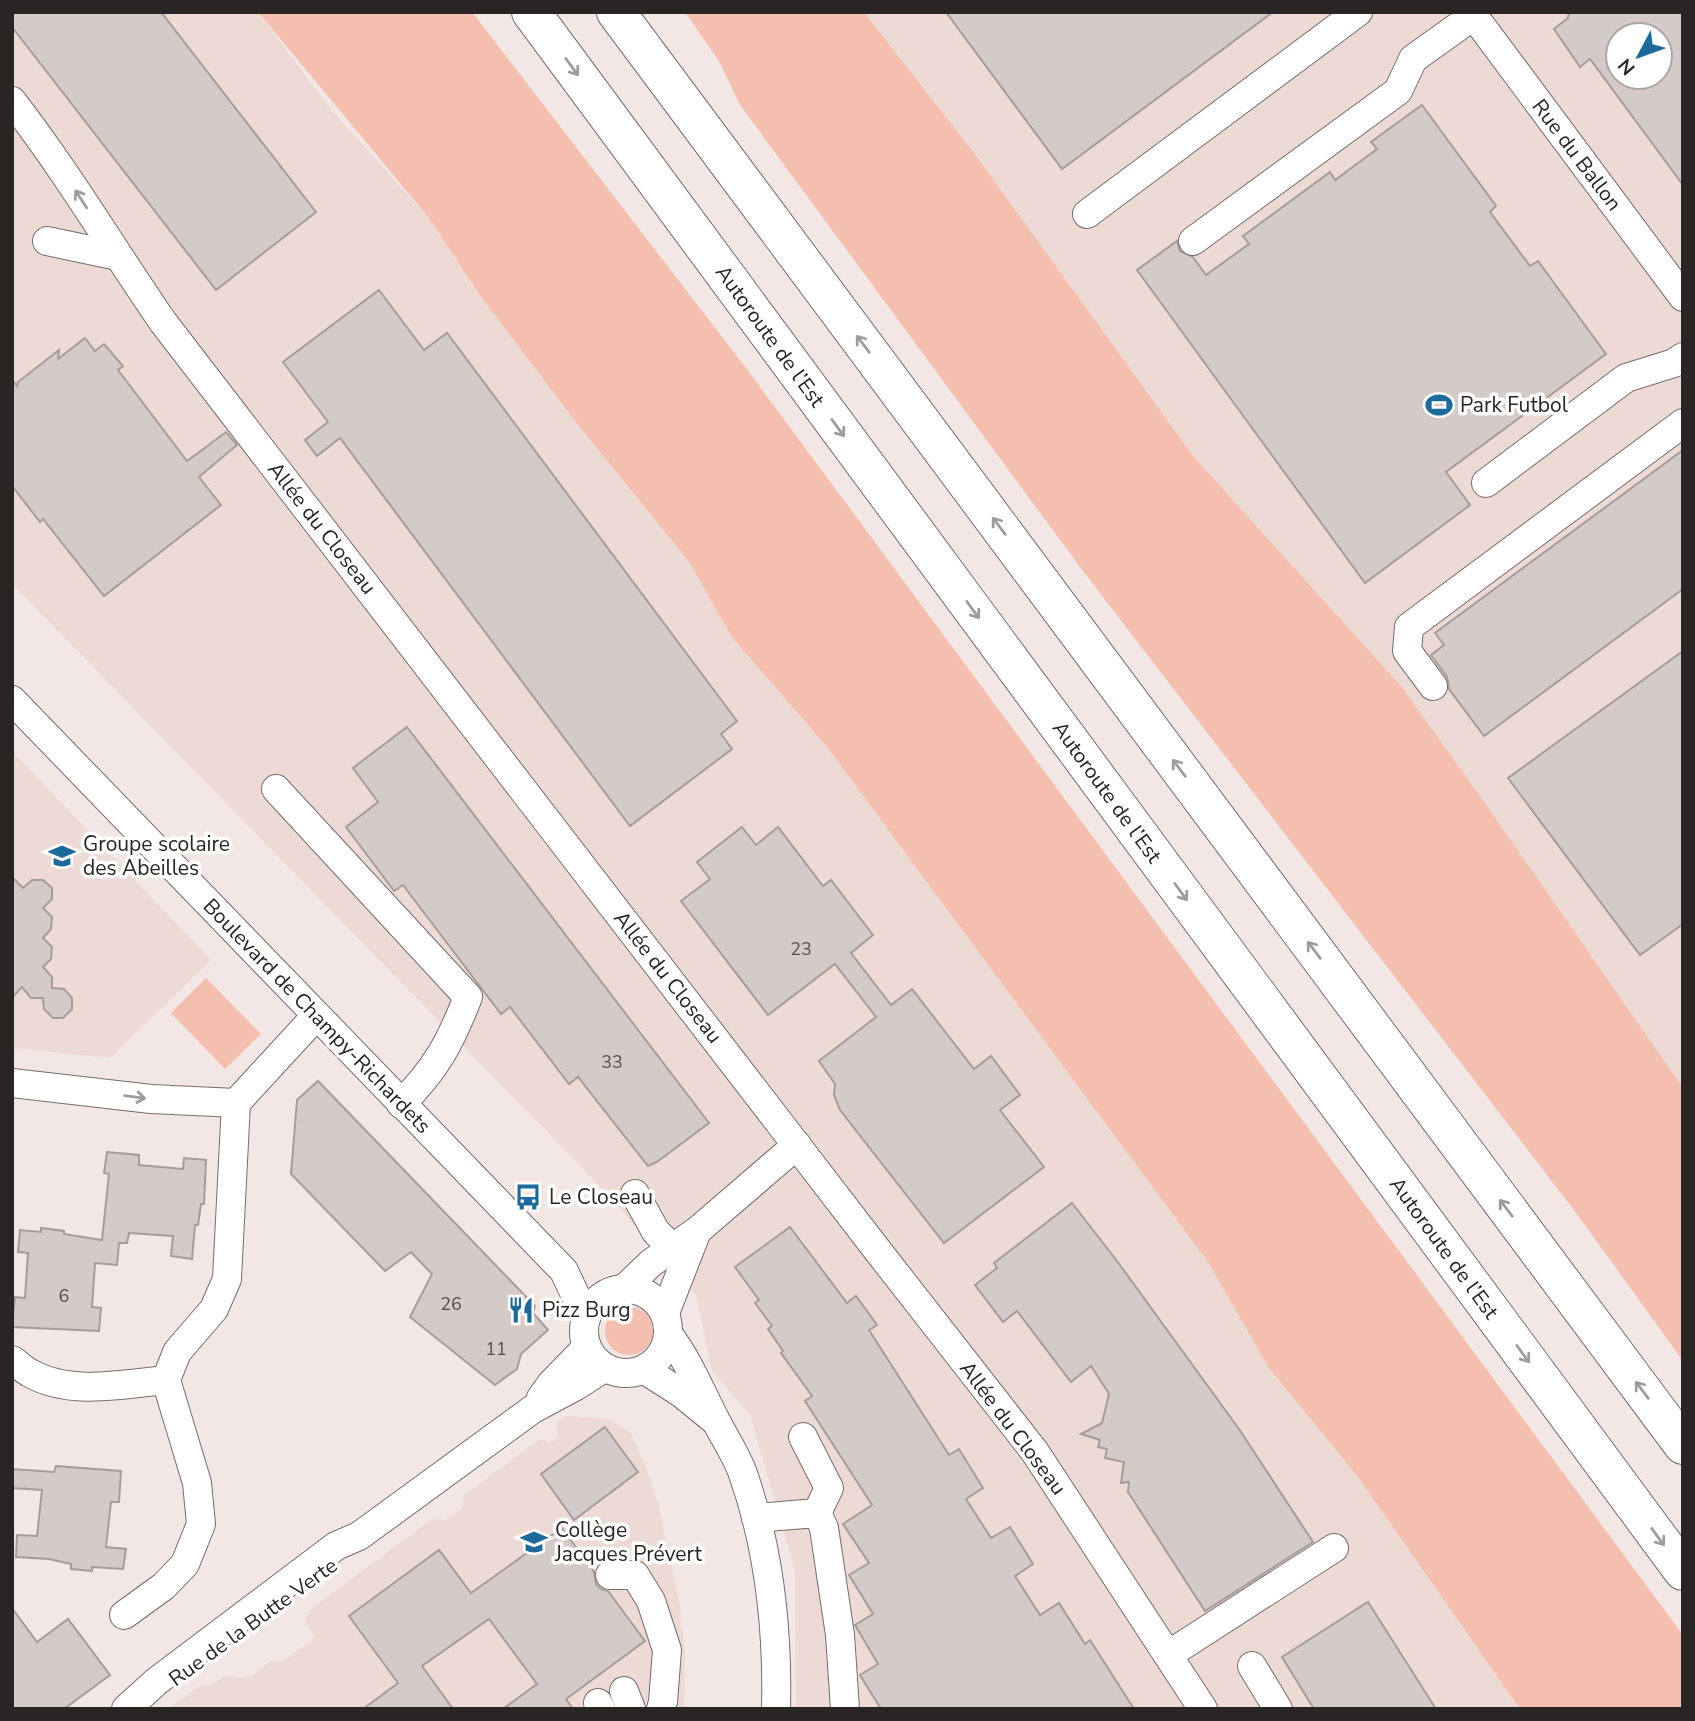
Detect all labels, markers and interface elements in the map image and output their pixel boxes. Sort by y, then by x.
north arrow [1604,21,1674,91]
text: N [1612,53,1641,80]
one-way arrow [565,57,579,76]
street label: Rue du Ballon [1526,93,1628,217]
one-way arrow [74,190,88,209]
street label: Autoroute de l’Est [709,259,831,413]
one-way arrow [856,334,871,353]
sports icon: Park Futbol [1424,390,1454,420]
place label: Park Futbol [1460,391,1569,419]
one-way arrow [830,418,845,437]
street label: Allée du Closeau [261,456,383,600]
one-way arrow [992,517,1006,536]
one-way arrow [966,601,981,619]
street label: Autoroute de l’Est [1046,715,1168,869]
one-way arrow [1171,759,1186,777]
place label: Groupe scolaire des Abeilles [83,830,230,882]
school or university icon: Groupe scolaire des Abeilles [47,841,77,871]
one-way arrow [1174,882,1189,901]
street label: Boulevard de Champy-Richardets [197,892,437,1140]
street label: Allée du Closeau [607,905,729,1049]
house number: 23 [790,937,812,961]
one-way arrow [1307,941,1322,960]
house number: 33 [601,1050,623,1074]
one-way arrow [123,1090,146,1103]
street label: Autoroute de l’Est [1383,1171,1505,1325]
bus stop icon: Le Closeau [513,1182,543,1212]
place label: Le Closeau [549,1183,653,1211]
one-way arrow [1499,1199,1514,1218]
house number: 6 [59,1284,69,1308]
house number: 26 [440,1292,462,1316]
restaurant icon: Pizz Burg [506,1295,536,1325]
place label: Pizz Burg [542,1296,631,1324]
house number: 11 [485,1337,507,1361]
one-way arrow [1515,1344,1530,1363]
street label: Allée du Closeau [953,1355,1073,1501]
one-way arrow [1635,1381,1650,1400]
place label: Collège Jacques Prévert [554,1516,703,1568]
school or university icon: Collège Jacques Prévert [519,1527,549,1557]
one-way arrow [1650,1527,1665,1546]
street label: Rue de la Butte Verte [163,1551,343,1693]

